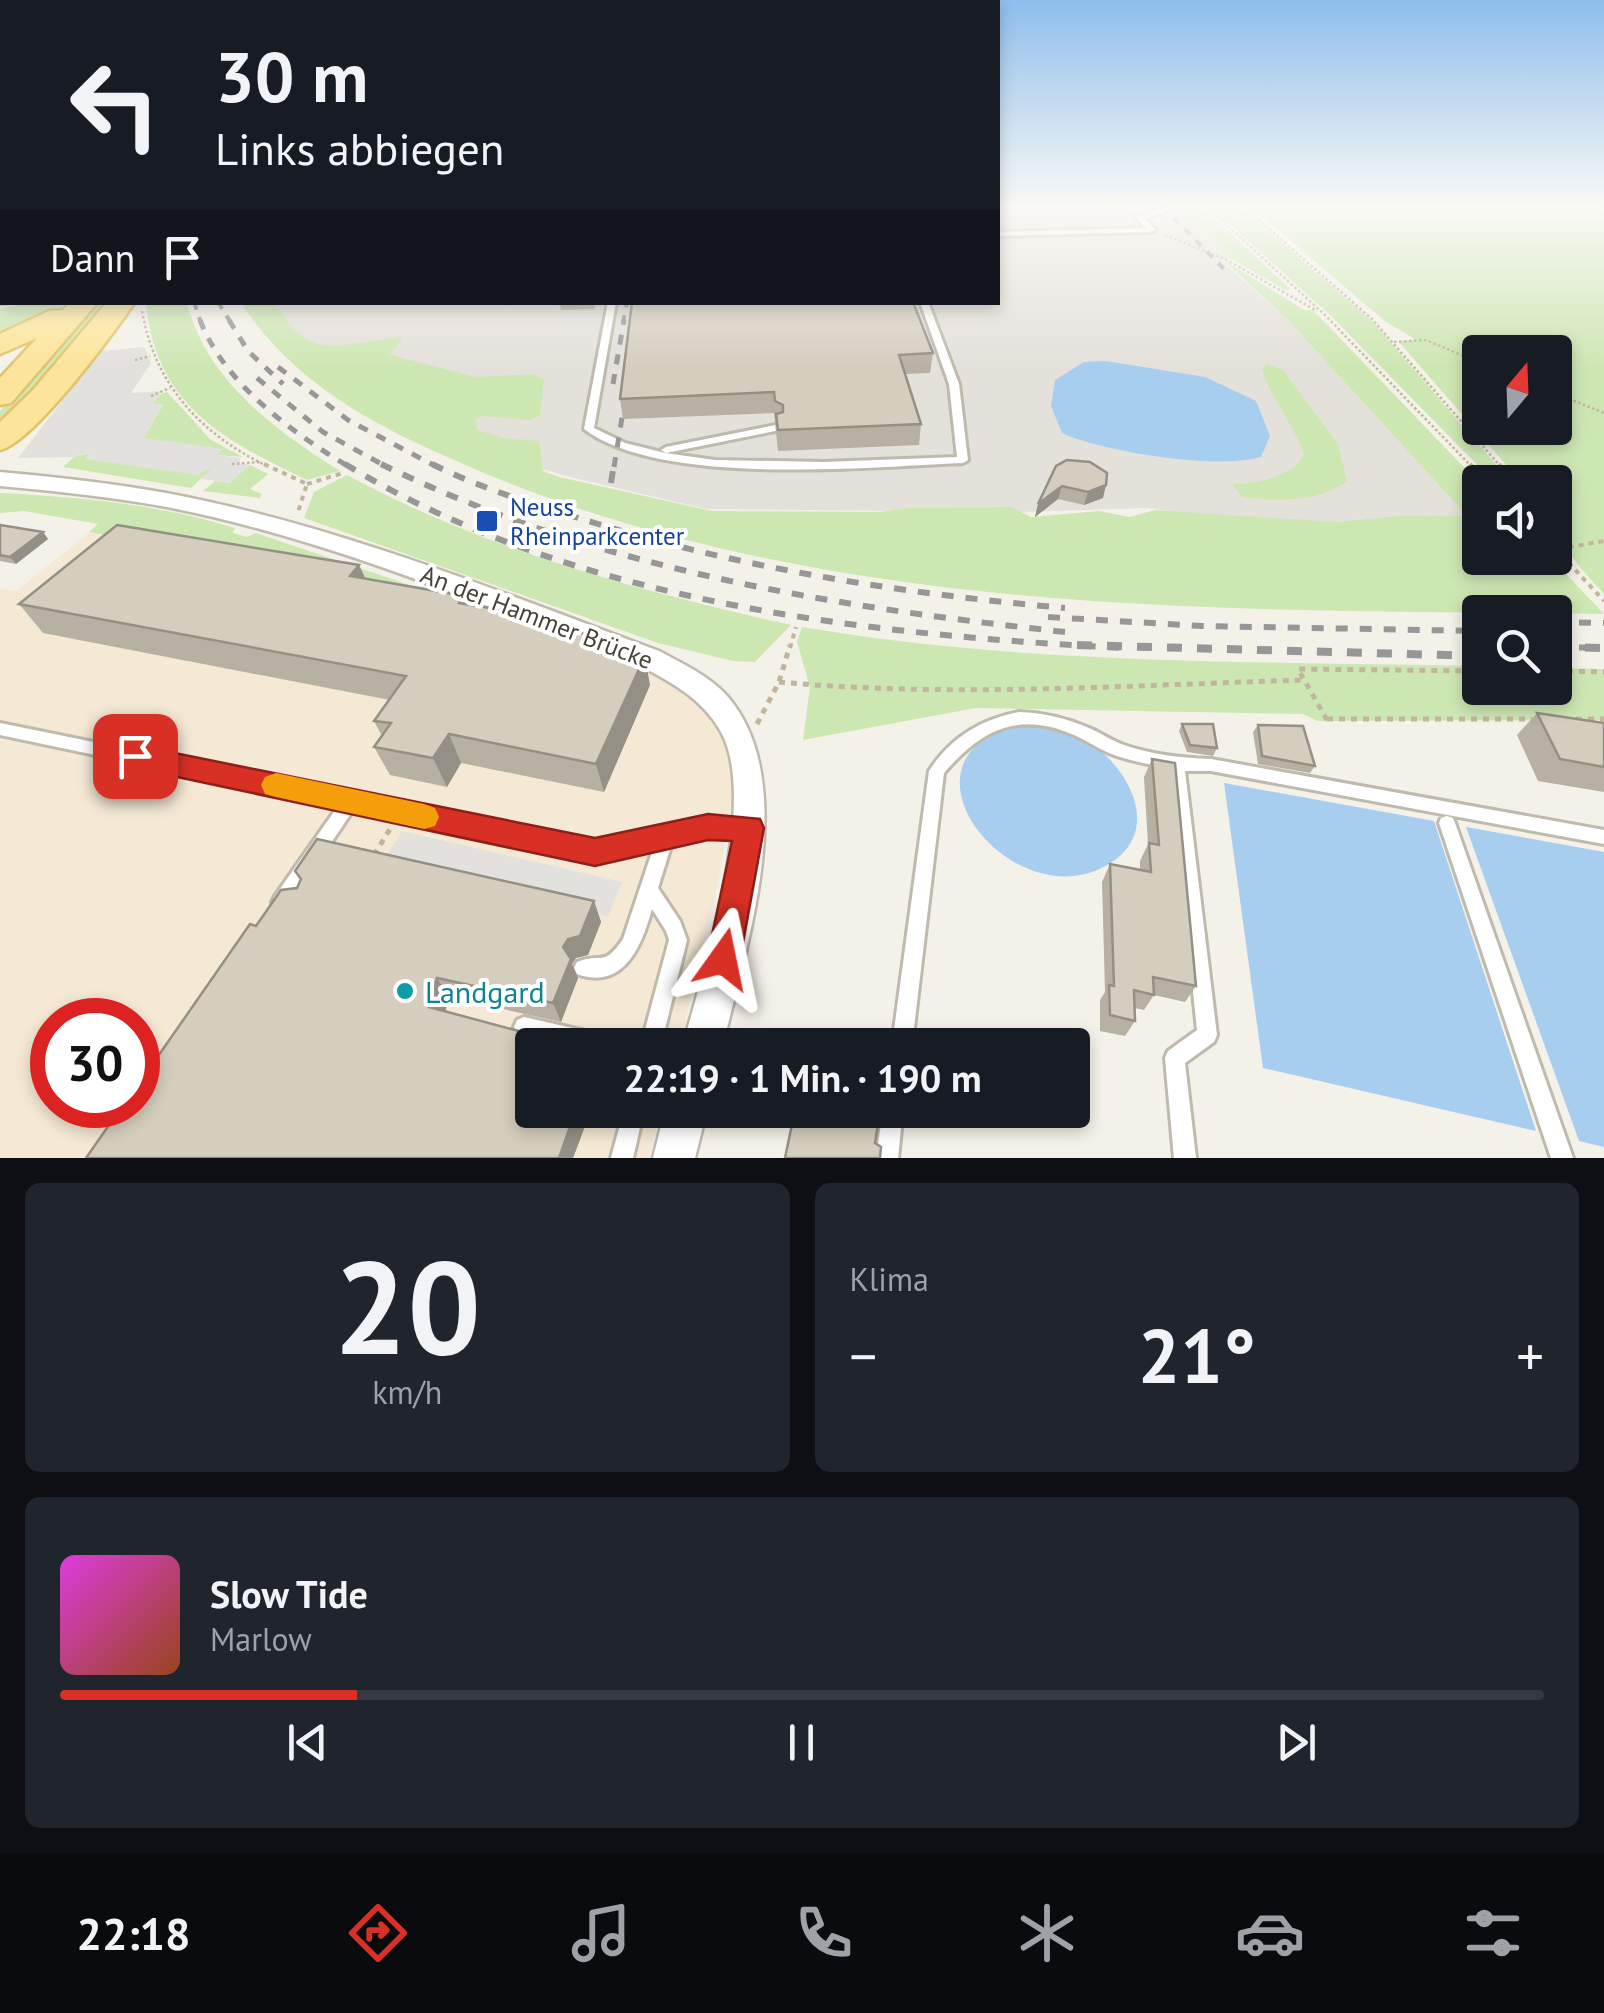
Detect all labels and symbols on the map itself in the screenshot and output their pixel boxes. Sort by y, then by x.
north arrow [1462,335,1572,445]
place label: Neuss Rheinparkcenter [510,491,685,552]
marker: Neuss Rheinparkcenter [474,508,500,534]
street label: An der Hammer Brücke [416,558,658,676]
pin [93,714,178,799]
position arrow [671,907,775,1011]
place label: Landgard [425,972,545,1011]
marker: Landgard [394,980,416,1002]
speed limit sign: 30 [30,998,160,1128]

